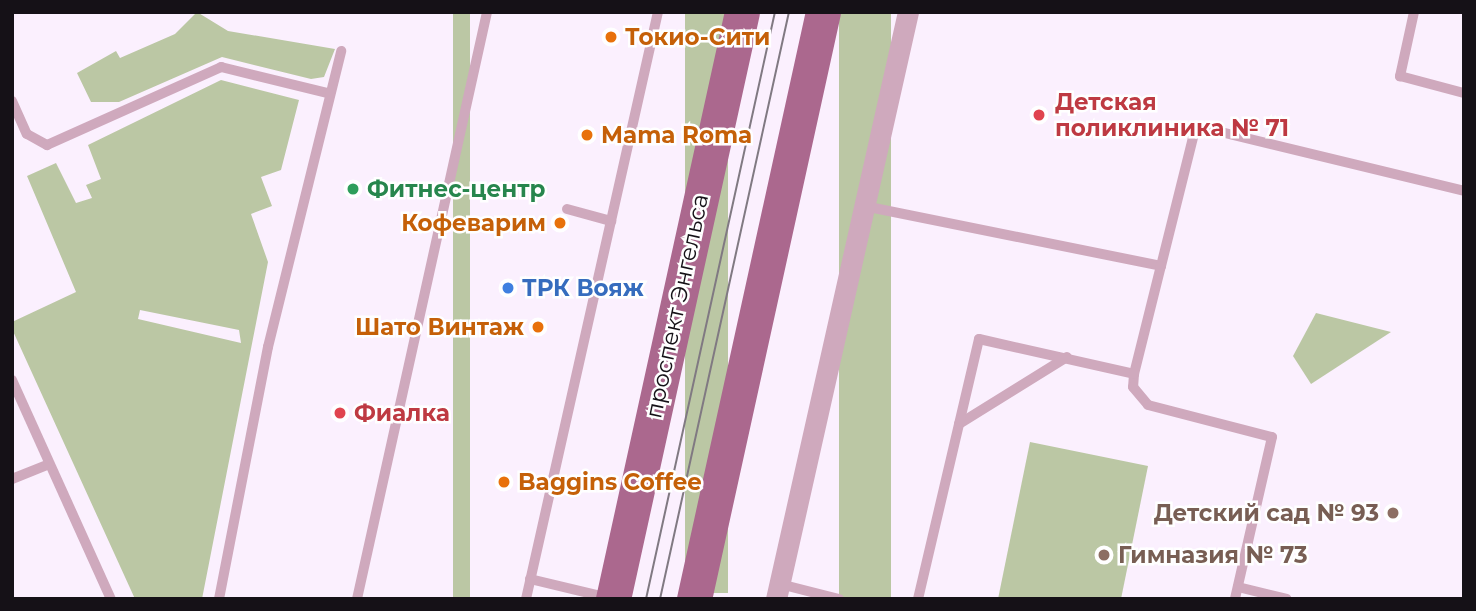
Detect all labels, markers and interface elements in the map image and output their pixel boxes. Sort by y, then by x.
place label: Токио-Сити [625,23,770,51]
marker: Токио-Сити [603,29,619,45]
place label: Детская поликлиника № 71 [1055,88,1289,142]
marker: Детская поликлиника № 71 [1029,105,1049,125]
place label: Mama Roma [601,121,752,149]
marker: Mama Roma [579,127,595,143]
place label: Фитнес-центр [367,175,545,203]
marker: Фитнес-центр [345,181,361,197]
street label: проспект Энгельса [640,191,714,421]
place label: Кофеварим [401,209,546,237]
marker: Кофеварим [552,215,568,231]
place label: ТРК Вояж [522,274,644,302]
marker: ТРК Вояж [500,280,516,296]
place label: Шато Винтаж [355,313,524,341]
marker: Шато Винтаж [530,319,546,335]
place label: Фиалка [354,399,450,427]
marker: Фиалка [332,405,348,421]
place label: Baggins Coffee [518,468,702,496]
marker: Baggins Coffee [496,474,512,490]
place label: Детский сад № 93 [1154,499,1379,527]
marker: Детский сад № 93 [1385,505,1401,521]
place label: Гимназия № 73 [1118,541,1308,569]
marker: Гимназия № 73 [1096,547,1112,563]

